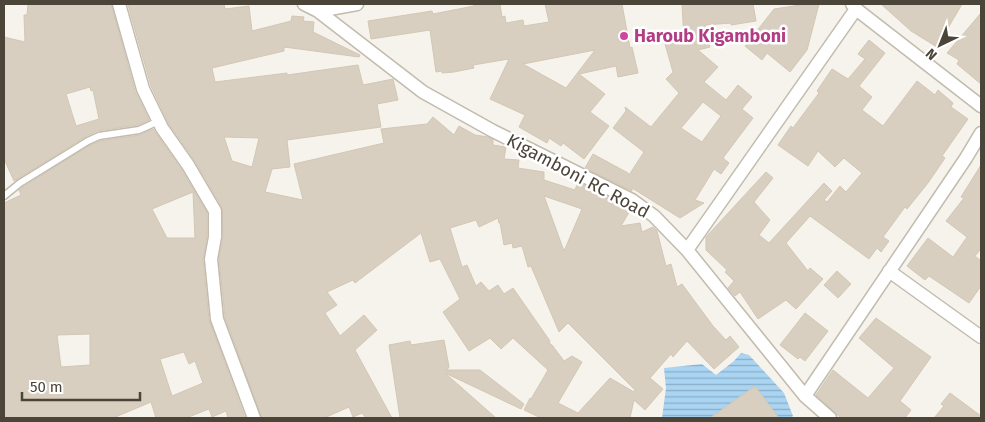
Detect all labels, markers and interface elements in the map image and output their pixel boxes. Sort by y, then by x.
north arrow [915,20,965,70]
place label: Haroub Kigamboni [634,25,786,47]
marker: Haroub Kigamboni [618,30,630,42]
text: N [922,45,941,64]
street label: Kigamboni RC Road [503,129,653,223]
scale bar [22,370,140,402]
text: 50 m [30,378,63,396]

